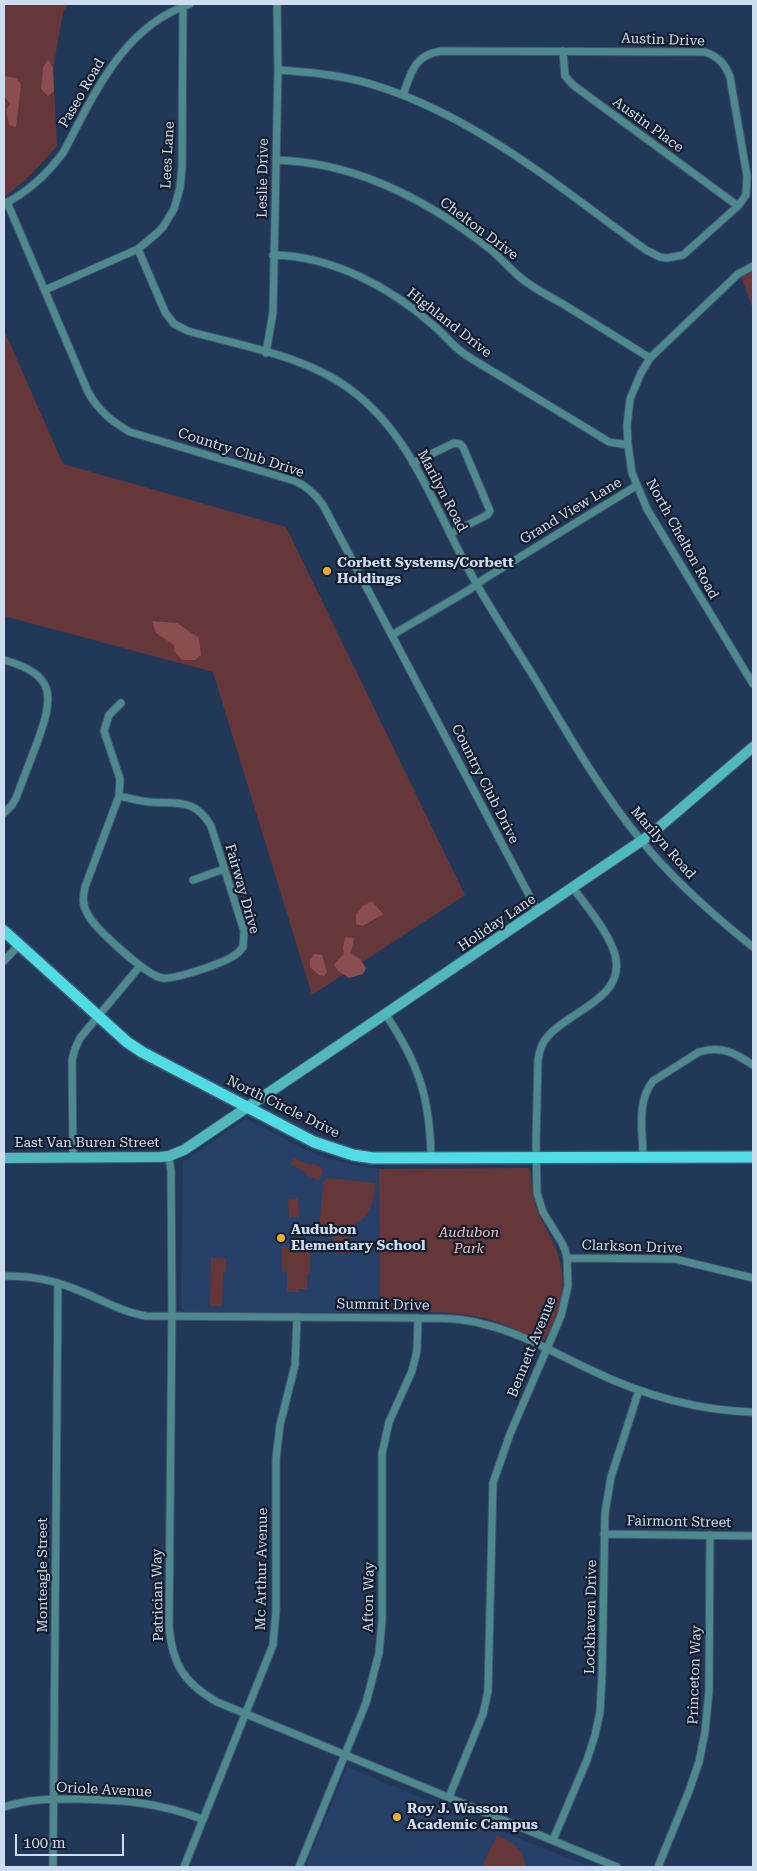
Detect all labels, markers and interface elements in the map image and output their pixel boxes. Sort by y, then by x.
street label: Austin Drive [621,30,705,50]
street label: Paseo Road [55,55,109,131]
street label: Austin Place [609,94,687,156]
street label: Lees Lane [158,121,178,189]
street label: Leslie Drive [254,138,272,218]
street label: Chelton Drive [437,194,521,264]
street label: Highland Drive [403,285,495,361]
street label: Country Club Drive [176,425,306,481]
street label: Marilyn Road [413,447,471,535]
street label: Grand View Lane [517,474,625,548]
street label: North Chelton Road [642,476,722,602]
place label: Corbett Systems/Corbett Holdings [337,555,514,588]
marker: Corbett Systems/Corbett Holdings [321,565,333,577]
street label: Country Club Drive [448,721,522,847]
street label: Marilyn Road [627,803,699,883]
street label: Fairway Drive [221,842,263,936]
street label: Holiday Lane [455,891,539,955]
street label: North Circle Drive [224,1072,342,1142]
street label: East Van Buren Street [14,1135,160,1151]
place label: Audubon Elementary School [291,1222,426,1254]
park label: Audubon Park [439,1225,499,1258]
marker: Audubon Elementary School [275,1232,287,1244]
street label: Clarkson Drive [581,1237,683,1257]
street label: Bennett Avenue [504,1294,560,1400]
street label: Summit Drive [336,1296,430,1314]
street label: Mc Arthur Avenue [253,1508,271,1630]
street label: Fairmont Street [626,1513,732,1531]
street label: Monteagle Street [35,1518,51,1632]
street label: Patrician Way [149,1548,167,1642]
street label: Lockhaven Drive [582,1560,600,1674]
street label: Afton Way [360,1561,378,1633]
street label: Princeton Way [685,1625,705,1725]
street label: Oriole Avenue [56,1779,152,1801]
place label: Roy J. Wasson Academic Campus [407,1801,538,1834]
marker: Roy J. Wasson Academic Campus [391,1811,403,1823]
scale bar [18,1824,126,1856]
text: 100 m [23,1834,66,1852]

